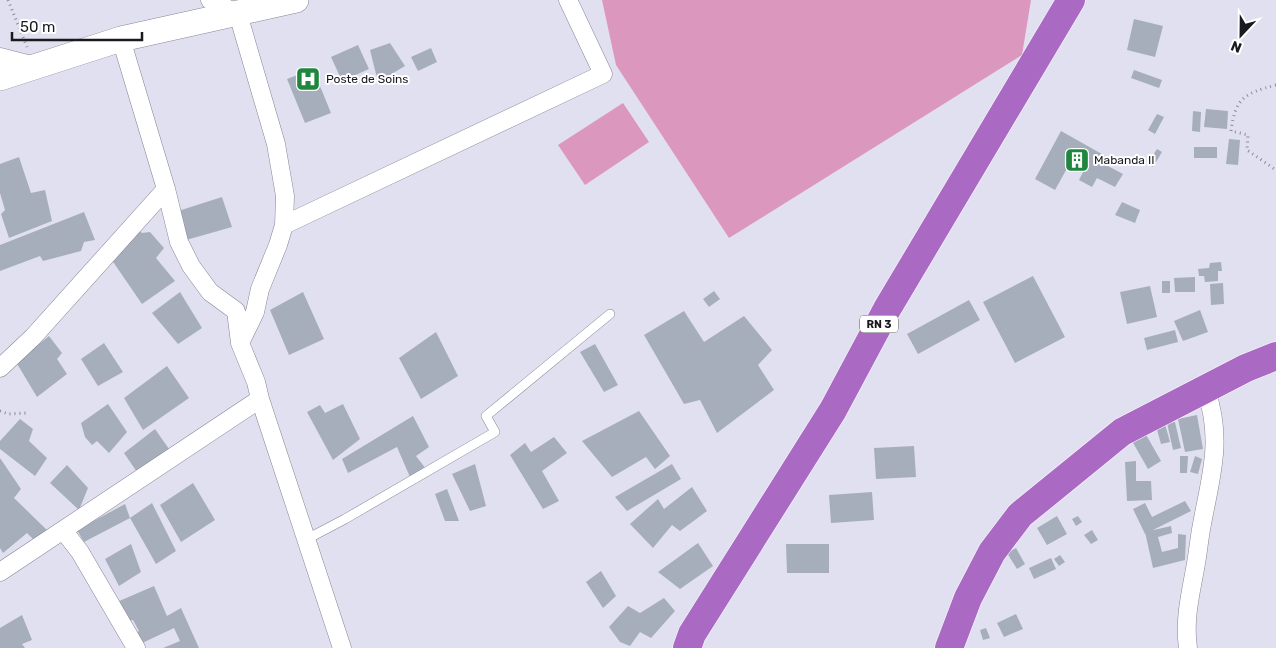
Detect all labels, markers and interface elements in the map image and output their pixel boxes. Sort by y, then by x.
scale bar [12,10,142,42]
north arrow [1216,10,1266,60]
text: 50 m [20,18,55,36]
text: N [1228,37,1244,56]
hospital icon: Poste de Soins [295,66,321,92]
place label: Poste de Soins [326,72,408,86]
building icon: Mabanda II [1064,147,1090,173]
place label: Mabanda II [1094,153,1154,167]
road number: RN 3 [860,316,898,332]

